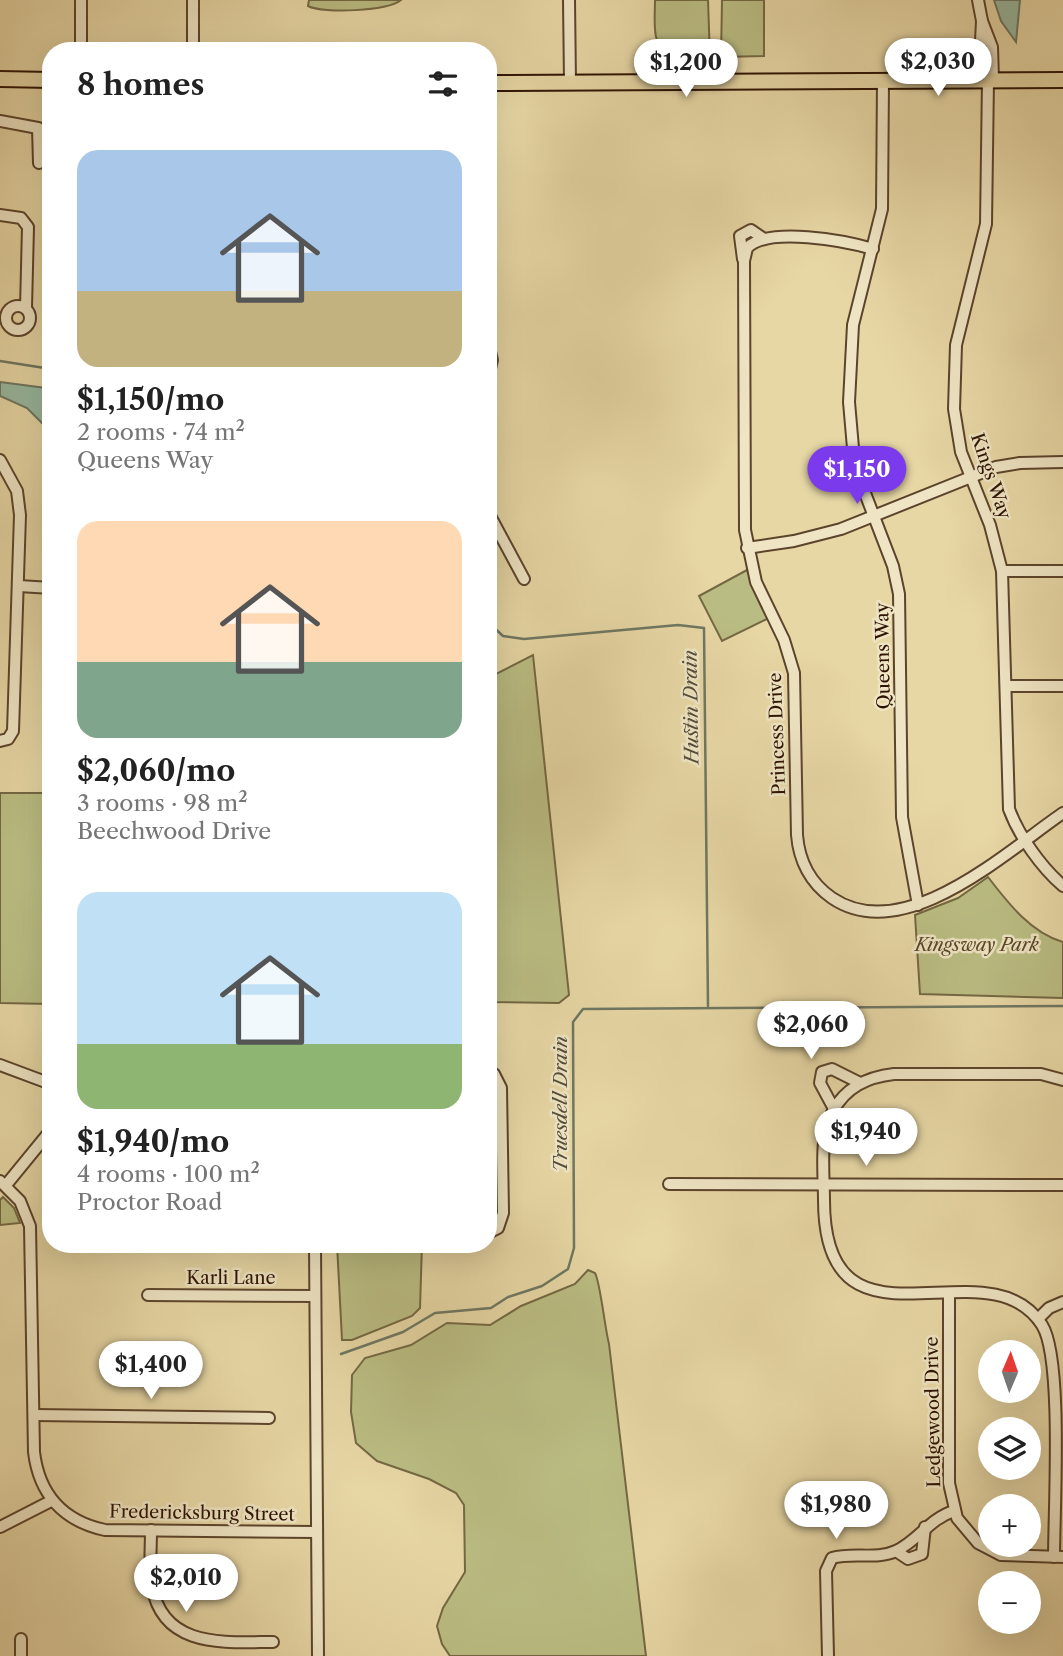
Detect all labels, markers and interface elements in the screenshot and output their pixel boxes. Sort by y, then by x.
pin: $2,030 [881,38,995,98]
pin: $1,200 [629,40,743,99]
text: $2,030 [901,47,975,75]
text: $1,200 [650,48,722,76]
icon: filters [424,65,462,103]
text: 8 homes [77,66,204,103]
icon: home [207,195,333,321]
text: $1,150/mo [77,381,224,418]
text: 2 rooms · 74 m² [77,418,245,446]
street label: Kings Way [966,430,1016,523]
text: Queens Way [77,446,213,474]
pin: $1,150 [800,447,914,506]
text: $1,150 [823,455,891,483]
icon: home [207,566,333,692]
street label: Queens Way [871,602,895,709]
water label: Hustin Drain [679,650,704,766]
street label: Princess Drive [764,672,790,796]
text: $2,060/mo [77,752,235,789]
text: 3 rooms · 98 m² [77,789,248,817]
text: Beechwood Drive [77,817,271,845]
park label: Kingsway Park [913,934,1040,956]
icon: home [207,937,333,1063]
pin: $2,060 [754,1002,868,1061]
text: $2,060 [773,1010,849,1038]
water label: Truesdell Drain [549,1036,572,1172]
pin: $1,940 [809,1108,923,1168]
text: $1,940 [831,1117,901,1145]
text: $1,940/mo [77,1123,229,1160]
text: 4 rooms · 100 m² [77,1160,260,1188]
text: Proctor Road [77,1188,222,1216]
street label: Karli Lane [186,1267,276,1289]
street label: Ledgewood Drive [921,1336,945,1488]
north arrow [978,1340,1041,1404]
map controls [978,1340,1041,1634]
pin: $1,400 [94,1342,208,1401]
text: $1,400 [115,1350,187,1378]
button: layers [978,1417,1041,1480]
pin: $1,980 [779,1482,893,1541]
text: $1,980 [800,1490,872,1518]
button: + [978,1494,1041,1557]
street label: Fredericksburg Street [109,1500,296,1526]
pin: $2,010 [129,1554,243,1614]
text: $2,010 [150,1563,222,1591]
button: − [978,1571,1041,1634]

